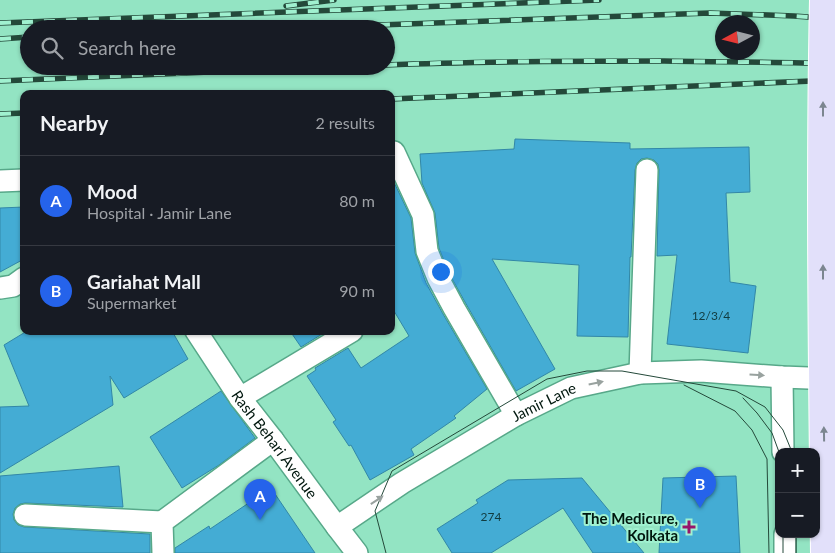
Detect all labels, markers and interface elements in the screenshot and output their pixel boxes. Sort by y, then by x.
north arrow [715,15,760,60]
search box [20,20,395,75]
icon: search [38,34,66,62]
text: Search here [78,36,176,59]
one-way arrow [819,101,827,117]
text: Nearby [40,110,108,135]
text: 2 results [315,113,375,132]
text: Mood [87,180,137,203]
text: A [50,191,62,210]
text: 80 m [339,191,375,210]
text: Hospital · Jamir Lane [87,203,232,222]
your location [428,259,454,285]
one-way arrow [819,264,827,280]
text: Gariahat Mall [87,270,201,293]
text: B [51,281,61,300]
text: 90 m [339,281,375,300]
text: Supermarket [87,293,176,312]
house number: 12/3/4 [692,308,730,323]
one-way arrow [750,372,766,380]
street label: Jamir Lane [508,378,577,425]
one-way arrow [589,378,605,386]
street label: Rash Behari Avenue [229,386,321,502]
one-way arrow [819,426,827,442]
map controls [775,448,820,538]
button: + [775,448,820,493]
pin: B [684,467,716,508]
pin: A [244,479,276,520]
button: − [775,493,820,538]
one-way arrow [370,495,384,505]
house number: 274 [481,509,501,524]
place label: The Medicure, Kolkata [582,509,678,544]
marker: The Medicure, Kolkata [682,520,696,534]

